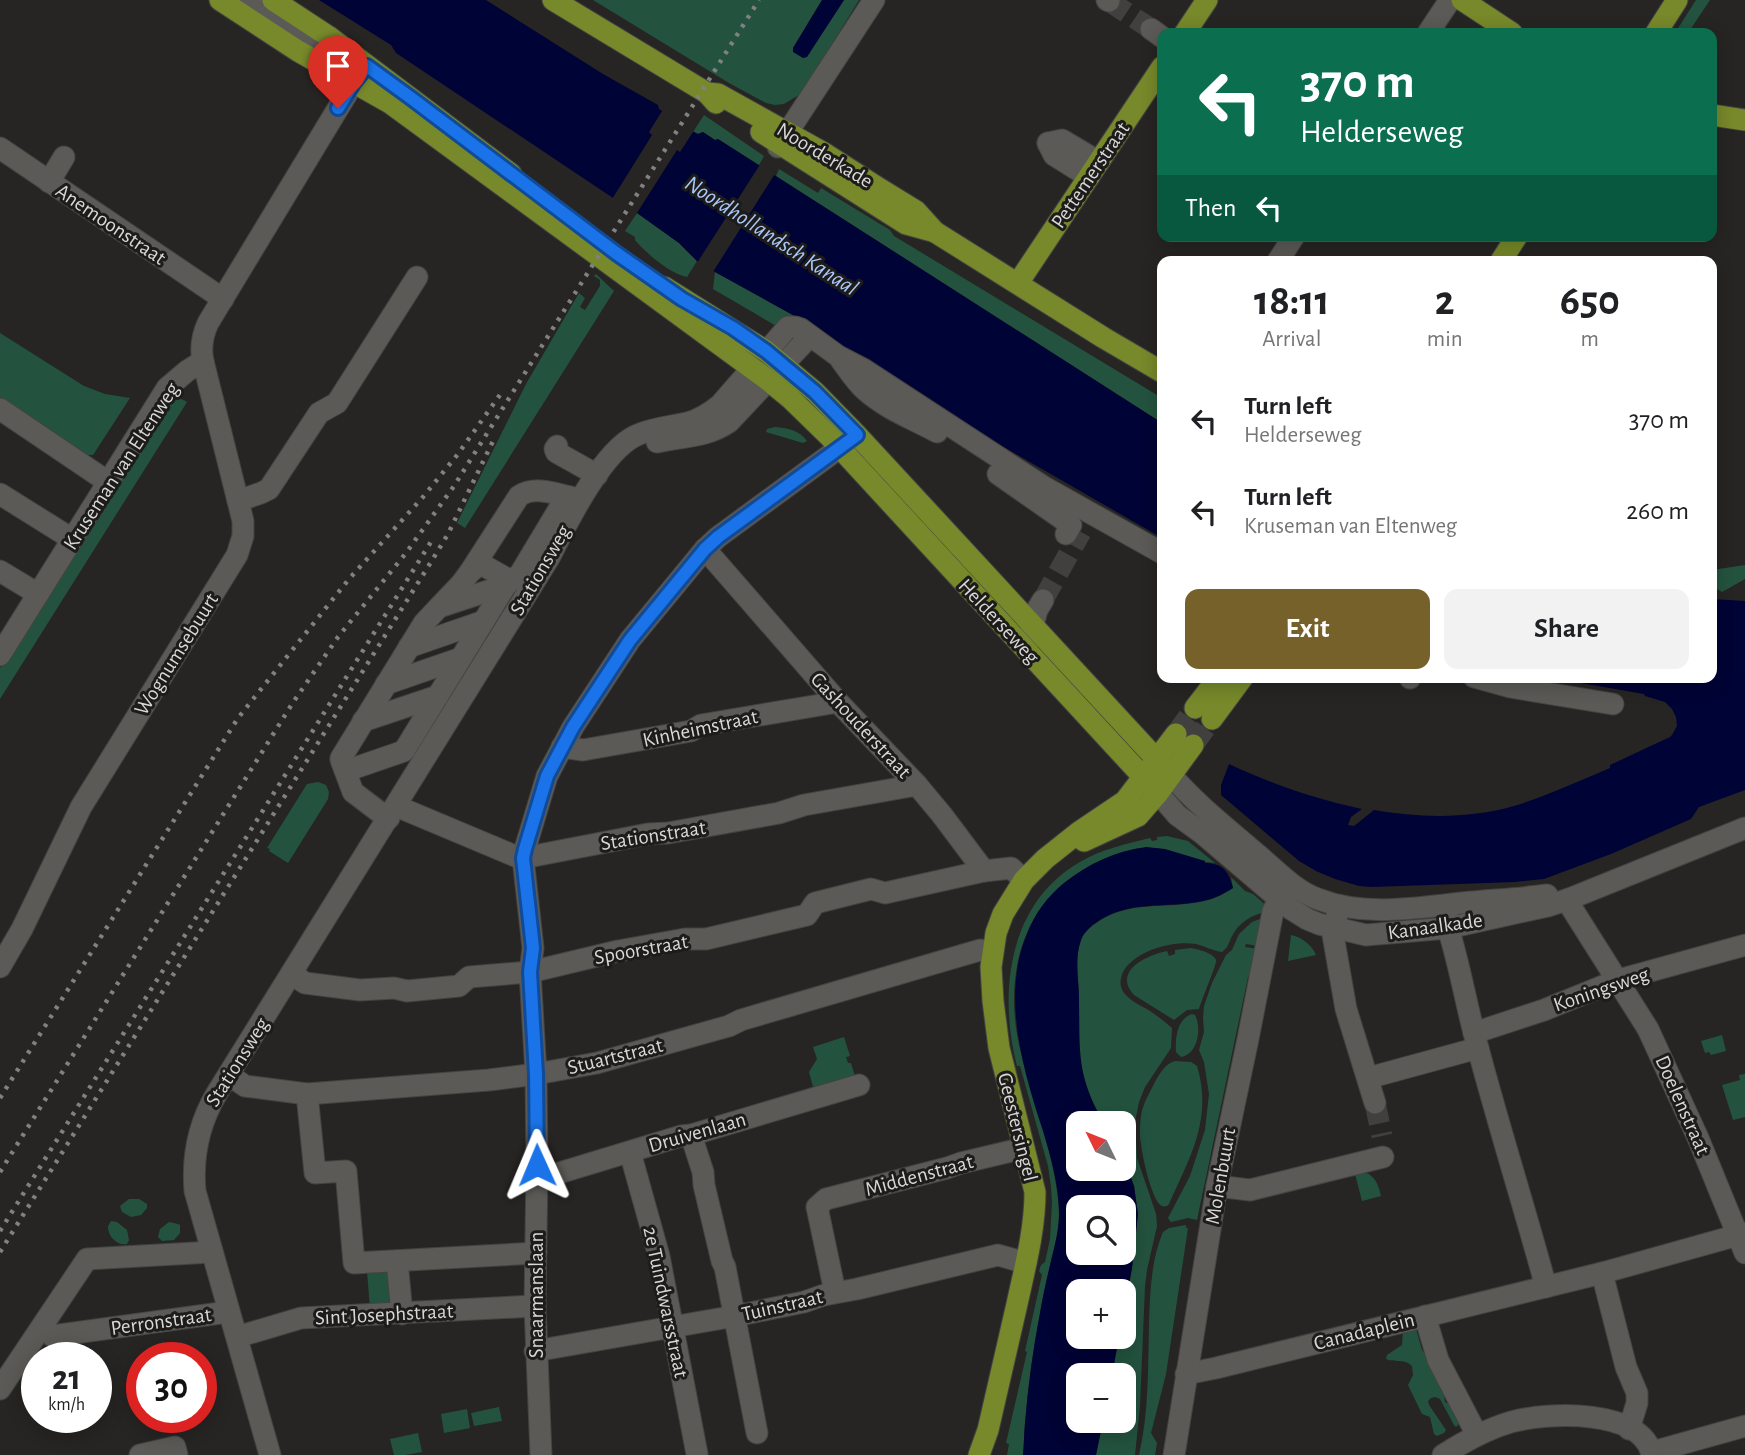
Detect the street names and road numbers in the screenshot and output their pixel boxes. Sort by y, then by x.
street label: Pettemerstraat [1047,118,1134,232]
street label: Noorderkade [773,119,876,192]
street label: Anemoonstraat [52,180,170,269]
street label: Kruseman van Eltenweg [60,378,184,554]
street label: Stationsweg [506,521,575,619]
street label: Helderseweg [954,575,1043,668]
street label: Wognumsebuurt [131,589,222,719]
street label: Gashouderstraat [806,668,915,783]
street label: Kinheimstraat [641,706,760,751]
street label: Stationstraat [599,817,707,854]
street label: Kanaalkade [1386,909,1484,944]
street label: Spoorstraat [593,931,690,968]
street label: Koningsweg [1551,963,1652,1016]
street label: Stationsweg [202,1013,273,1110]
street label: Stuartstraat [565,1034,665,1078]
street label: Doelenstraat [1651,1052,1714,1158]
street label: Geestersingel [994,1071,1041,1183]
street label: Druivenlaan [646,1109,748,1156]
street label: Molenbuurt [1202,1126,1239,1226]
street label: Middenstraat [863,1151,976,1200]
street label: 2e Tuindwarsstraat [639,1225,692,1380]
street label: Snaarmanslaan [526,1232,547,1358]
street label: Tuinstraat [740,1286,825,1325]
street label: Sint Josephstraat [314,1300,454,1329]
street label: Perronstraat [109,1304,213,1339]
street label: Canadaplein [1312,1309,1417,1354]

